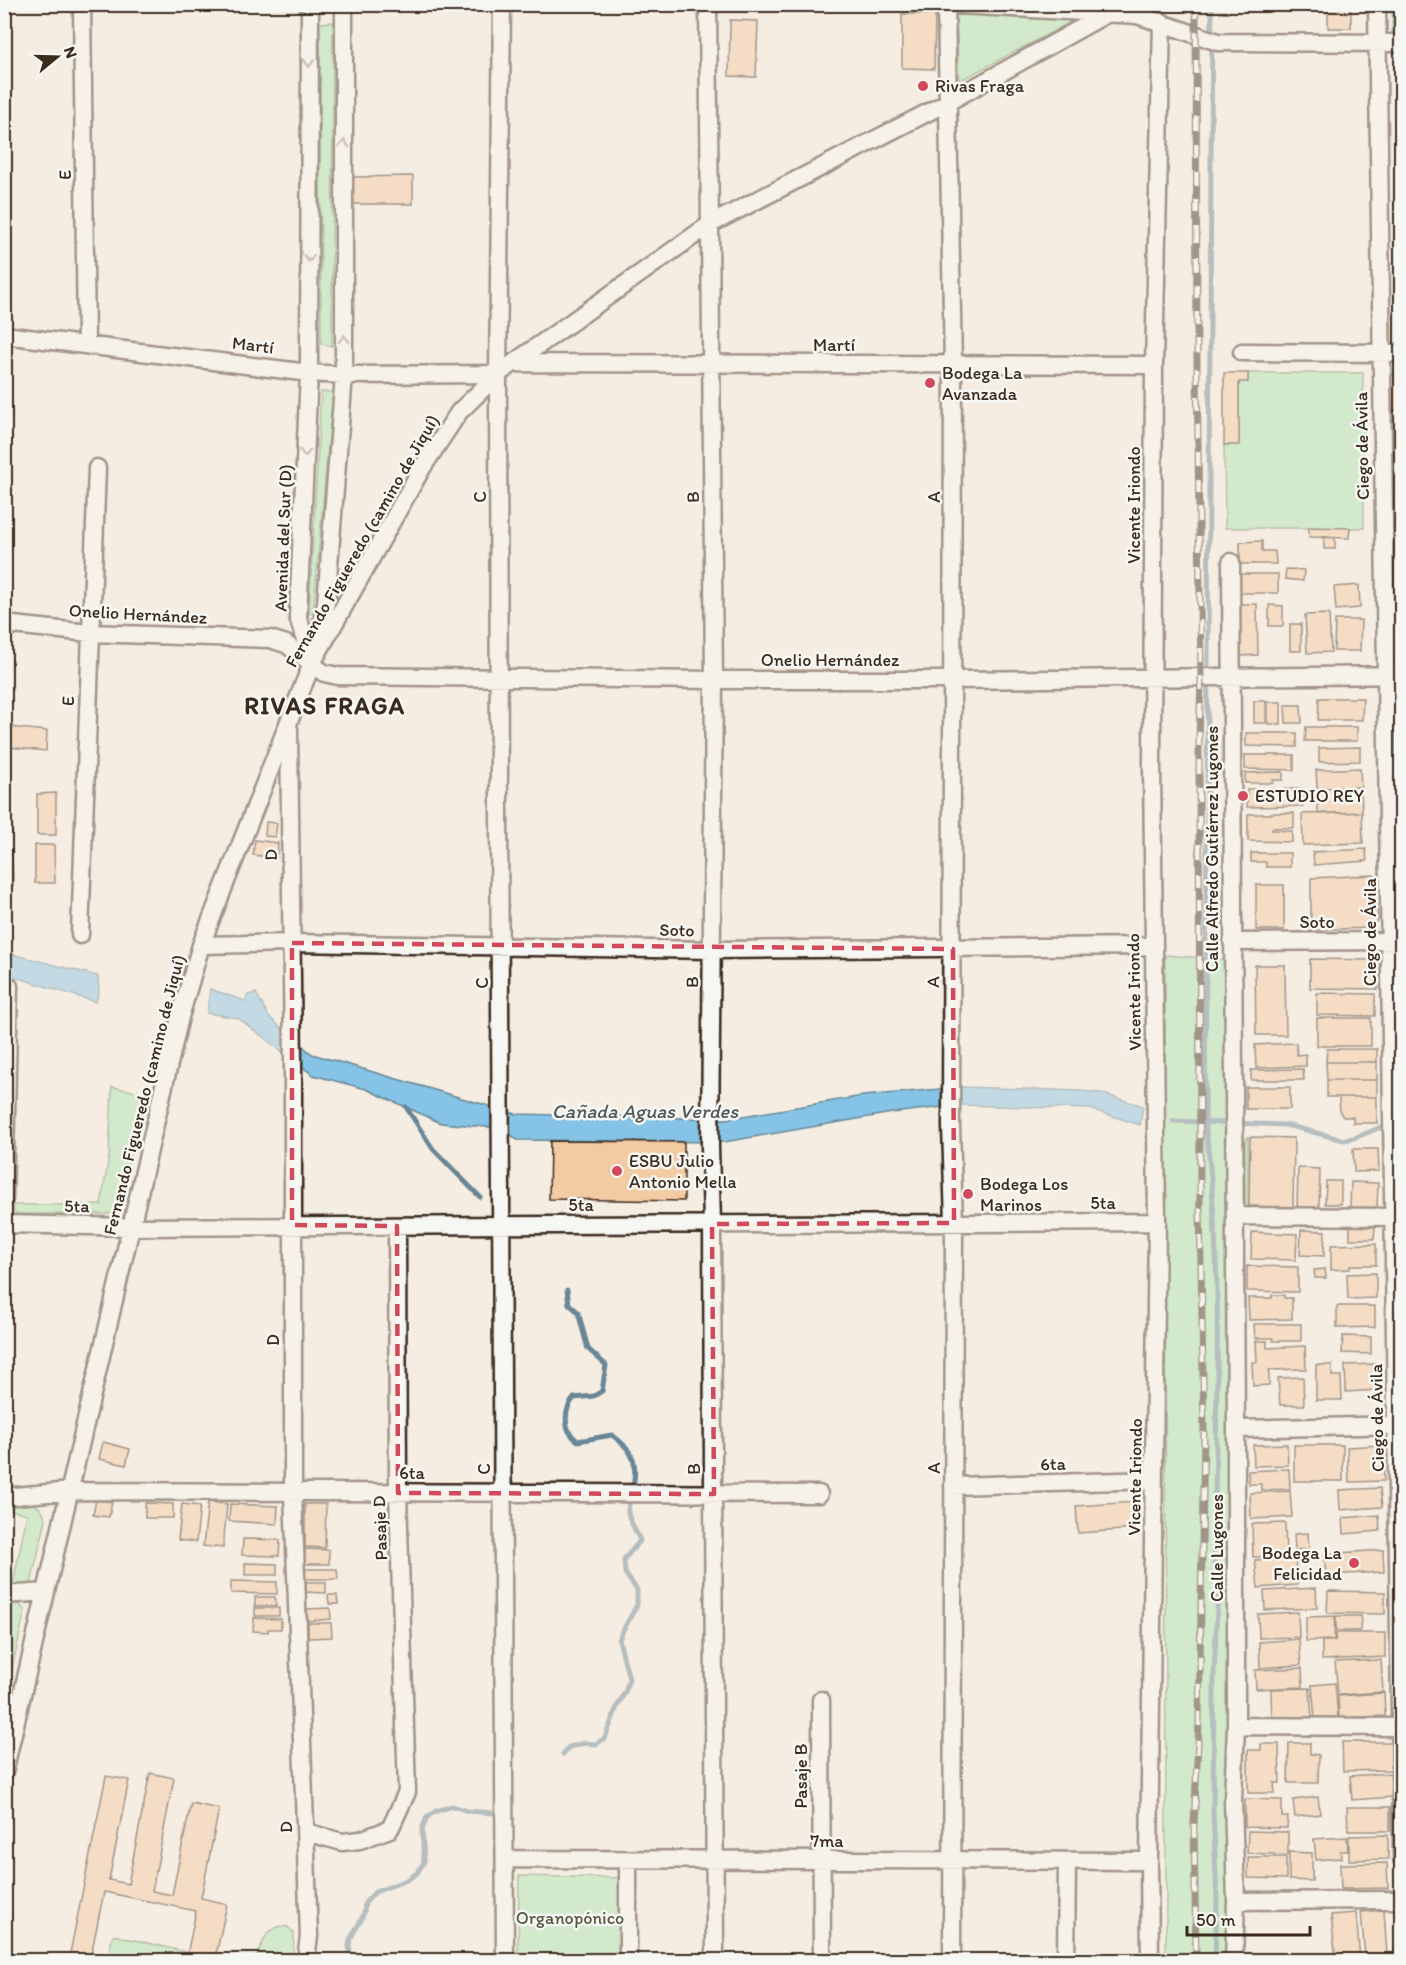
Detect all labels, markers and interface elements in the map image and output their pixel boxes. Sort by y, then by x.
north arrow [27,27,87,87]
text: N [60,44,81,60]
one-way arrow [303,58,315,67]
place label: Rivas Fraga [935,75,1025,97]
marker: Rivas Fraga [916,79,930,93]
one-way arrow [338,140,350,149]
street label: E [54,170,76,180]
one-way arrow [303,253,315,262]
street label: Martí [231,332,276,359]
street label: Martí [813,334,855,356]
one-way arrow [338,335,350,344]
place label: Bodega La Avanzada [942,362,1023,405]
marker: Bodega La Avanzada [923,376,937,390]
street label: Ciego de Ávila [1350,391,1374,500]
street label: Fernando Figueredo (camino de Jiquí) [280,411,444,671]
street label: Vicente Iriondo [1123,446,1145,564]
one-way arrow [299,448,312,457]
street label: Avenida del Sur (D) [269,464,297,612]
street label: C [469,491,491,503]
street label: B [682,491,704,503]
street label: A [923,491,945,503]
street label: Onelio Hernández [68,599,208,629]
street label: Onelio Hernández [761,649,900,671]
district label: RIVAS FRAGA [244,691,406,720]
street label: E [57,696,79,706]
street label: Calle Alfredo Gutiérrez Lugones [1201,726,1223,972]
place label: ESTUDIO REY [1255,785,1365,807]
marker: ESTUDIO REY [1236,789,1250,803]
street label: D [260,849,282,861]
street label: Ciego de Ávila [1359,877,1381,986]
street label: Soto [1299,911,1335,933]
street label: Soto [659,919,695,941]
street label: Vicente Iriondo [1122,933,1146,1051]
street label: Fernando Figueredo (camino de Jiquí) [98,952,190,1238]
street label: B [681,976,703,988]
street label: A [922,976,944,988]
street label: C [471,977,493,989]
water label: Cañada Aguas Verdes [552,1099,739,1123]
place label: ESBU Julio Antonio Mella [629,1150,737,1193]
marker: ESBU Julio Antonio Mella [610,1164,624,1178]
place label: Bodega Los Marinos [980,1173,1068,1216]
marker: Bodega Los Marinos [961,1187,975,1201]
street label: 5ta [1090,1192,1116,1214]
street label: 5ta [568,1194,594,1216]
street label: 5ta [64,1195,91,1217]
street label: D [262,1334,284,1346]
street label: Ciego de Ávila [1365,1363,1389,1472]
street label: Vicente Iriondo [1123,1418,1147,1536]
street label: 6ta [1040,1453,1067,1475]
street label: 6ta [399,1462,425,1484]
street label: A [923,1462,945,1474]
street label: C [473,1463,495,1475]
street label: B [683,1463,705,1475]
street label: Calle Lugones [1206,1494,1228,1602]
street label: Pasaje D [368,1495,392,1561]
place label: Bodega La Felicidad [1262,1542,1343,1585]
marker: Bodega La Felicidad [1347,1556,1361,1570]
street label: Pasaje B [790,1744,812,1808]
street label: D [275,1821,297,1833]
street label: 7ma [810,1830,844,1852]
scale bar [1187,1899,1310,1937]
park label: Organopónico [516,1907,624,1929]
text: 50 m [1196,1909,1236,1931]

